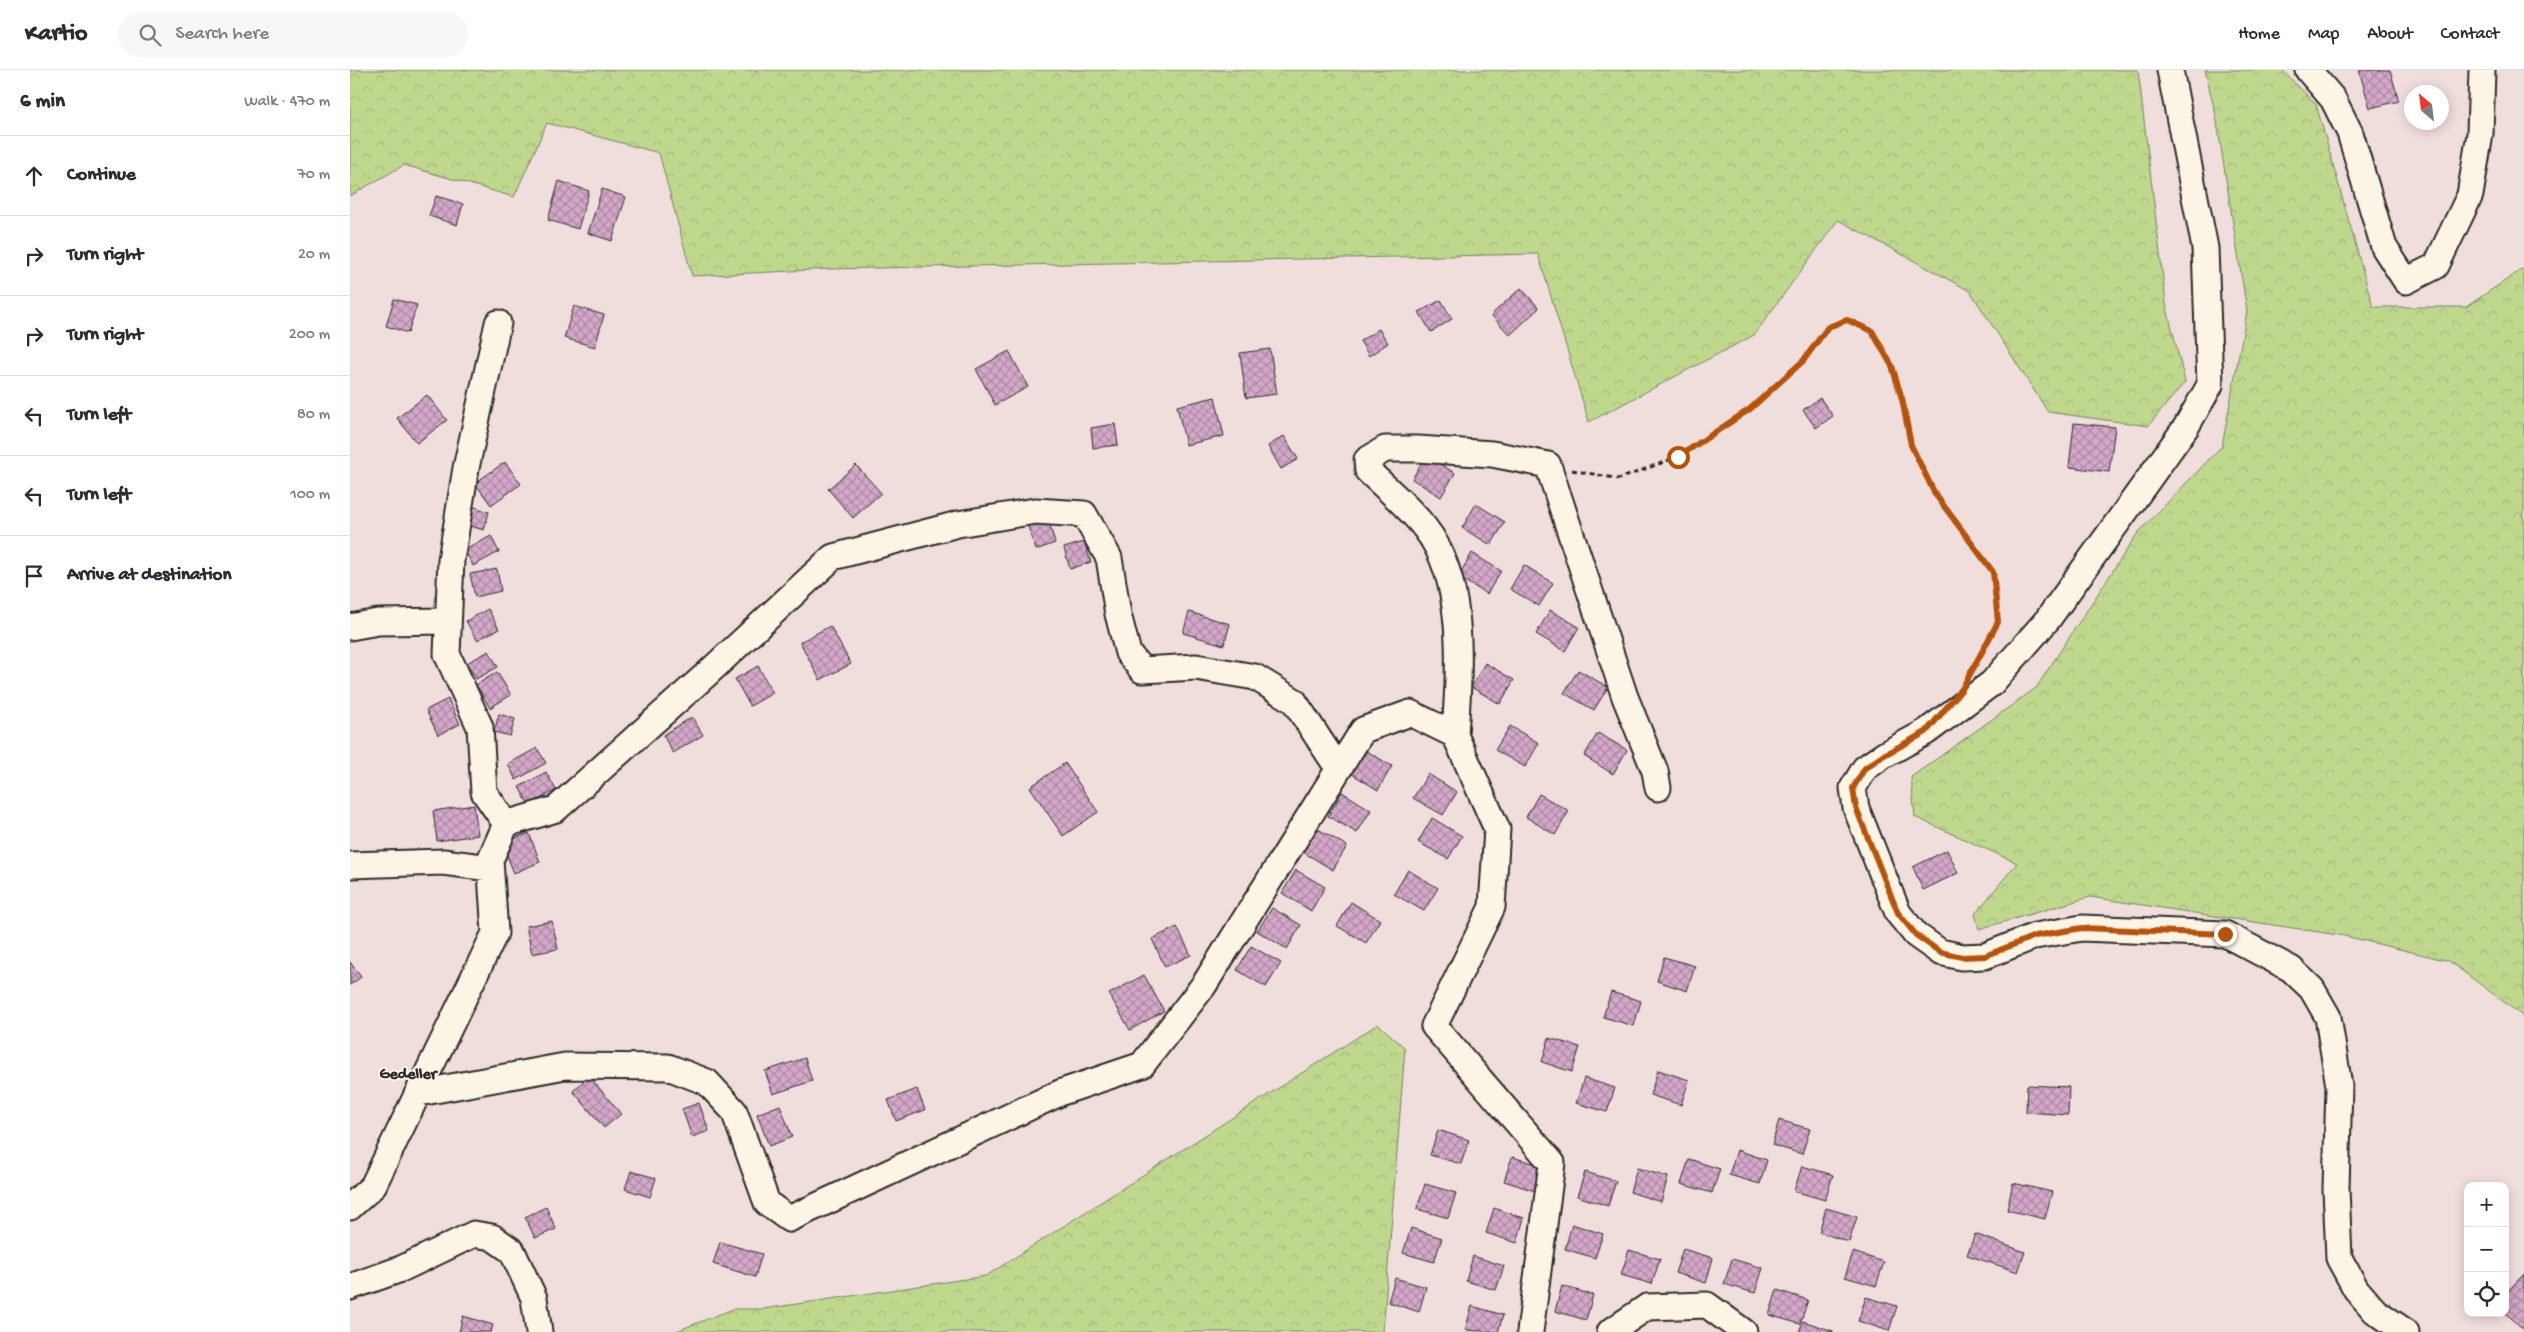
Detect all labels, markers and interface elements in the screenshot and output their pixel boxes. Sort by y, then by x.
search box [118,12,468,57]
text: Kartio [25,20,88,49]
icon: search [136,21,164,49]
text: Search here [176,23,269,46]
text: Home [2238,24,2280,45]
text: Map [2308,24,2339,45]
text: About [2367,24,2413,45]
text: Contact [2441,24,2499,45]
north arrow [2404,85,2449,130]
text: 6 min [20,90,65,115]
text: Walk · 470 m [244,93,330,112]
icon: ahead [20,162,48,190]
text: Continue [67,164,136,187]
text: 70 m [297,166,330,185]
icon: right [20,242,48,270]
text: Turn right [67,244,143,267]
text: 20 m [298,246,330,265]
icon: right [20,322,48,350]
text: Turn right [67,324,143,347]
text: 200 m [289,326,330,345]
icon: left [20,402,48,430]
text: Turn left [67,404,131,427]
text: 80 m [297,406,330,425]
route start [1667,446,1690,469]
icon: left [20,482,48,510]
text: Turn left [67,484,131,507]
text: 100 m [290,486,330,505]
icon: arrive [20,562,48,590]
text: Arrive at destination [67,564,231,587]
route end [2214,923,2237,946]
district label: Gedeller [380,1066,439,1085]
map controls [2464,1182,2509,1317]
button: + [2464,1182,2509,1227]
button: − [2464,1227,2509,1272]
button: locate [2464,1272,2509,1317]

